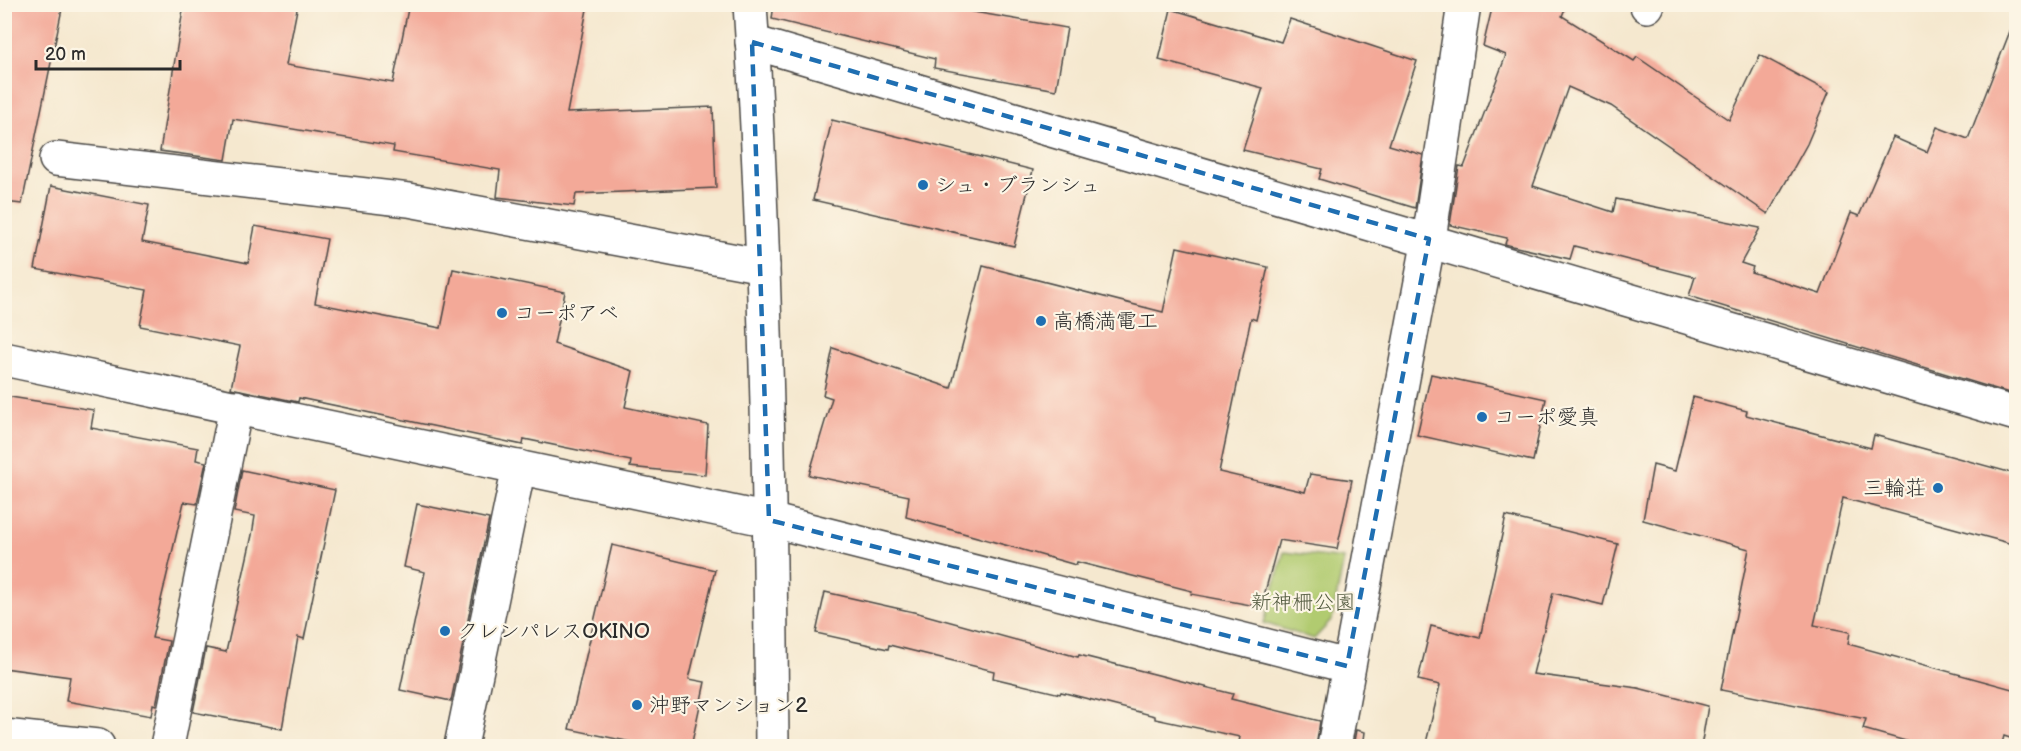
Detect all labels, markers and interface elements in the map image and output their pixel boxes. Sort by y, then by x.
scale bar [36,33,180,71]
text: 20 m [45,44,86,65]
place label: シュ・ブランシュ [935,173,1100,198]
marker: シュ・ブランシュ [916,178,930,192]
place label: コーポアベ [514,301,619,326]
marker: コーポアベ [495,306,509,320]
place label: 高橋満電工 [1053,309,1158,334]
marker: 高橋満電工 [1034,314,1048,328]
place label: コーポ愛真 [1494,405,1599,430]
marker: コーポ愛真 [1475,410,1489,424]
place label: 三輪荘 [1863,476,1926,501]
marker: 三輪荘 [1931,481,1945,495]
park label: 新神柵公園 [1251,590,1356,615]
place label: クレンパレスOKINO [457,619,650,644]
marker: クレンパレスOKINO [438,624,452,638]
place label: 沖野マンション2 [649,693,808,718]
marker: 沖野マンション2 [630,698,644,712]

